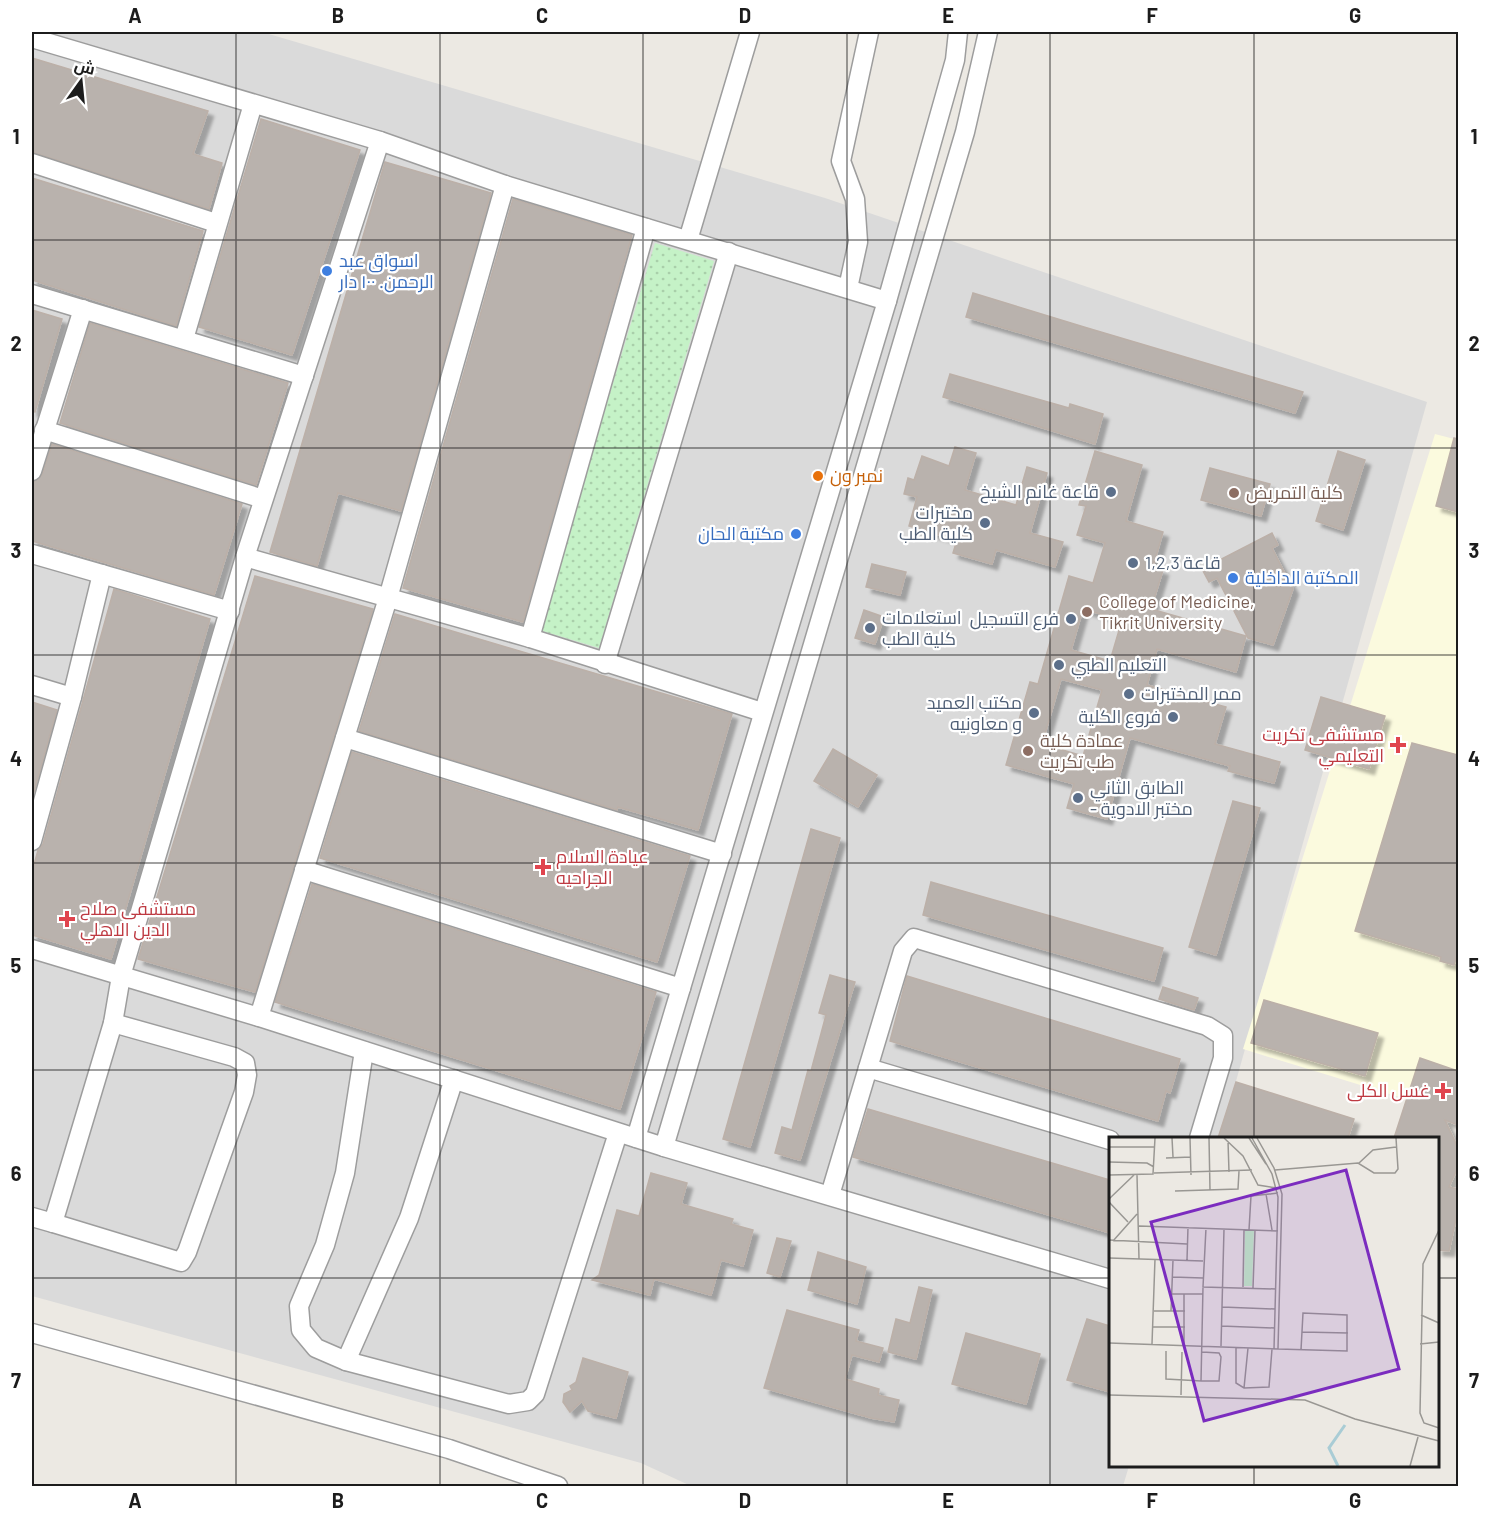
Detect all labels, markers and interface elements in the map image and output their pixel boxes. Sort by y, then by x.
text: A [128,3,142,27]
text: B [332,3,344,27]
text: C [536,3,548,27]
text: D [739,3,751,27]
text: E [942,3,954,27]
text: F [1146,3,1158,27]
text: G [1349,3,1361,27]
north arrow [51,51,111,111]
text: ش [72,54,97,79]
text: 1 [12,124,20,148]
text: 1 [1470,124,1478,148]
place label: اسواق عبد الرحمن. ١٠٠ دار [338,249,434,293]
marker: اسواق عبد الرحمن. ١٠٠ دار [320,264,334,278]
text: 2 [10,331,22,355]
text: 2 [1468,331,1480,355]
place label: نمبر ون [830,464,883,487]
marker: نمبر ون [811,469,825,483]
place label: قاعة غانم الشيخ [980,480,1099,504]
place label: كلية التمريض [1246,481,1343,504]
marker: قاعة غانم الشيخ [1104,485,1118,499]
marker: كلية التمريض [1227,486,1241,500]
place label: مختبرات كلية الطب [899,501,973,544]
marker: مختبرات كلية الطب [978,516,992,530]
place label: مكتبة الحان [698,522,784,545]
marker: مكتبة الحان [789,527,803,541]
text: 3 [11,538,21,562]
text: 3 [1469,538,1479,562]
place label: قاعة 1,2,3 [1145,551,1221,573]
marker: قاعة 1,2,3 [1126,556,1140,570]
place label: المكتبة الداخلية [1245,566,1359,588]
marker: المكتبة الداخلية [1226,571,1240,585]
place label: College of Medicine, Tikrit University [1099,590,1255,633]
marker: College of Medicine, Tikrit University [1080,605,1094,619]
place label: استعلامات كلية الطب [882,606,962,649]
place label: فرع التسجيل [970,607,1059,631]
marker: فرع التسجيل [1064,612,1078,626]
marker: استعلامات كلية الطب [863,621,877,635]
place label: التعليم الطبي [1071,653,1167,679]
marker: التعليم الطبي [1052,658,1066,672]
place label: ممر المختبرات [1141,682,1242,705]
marker: ممر المختبرات [1122,687,1136,701]
place label: مكتب العميد و معاونيه [927,691,1022,735]
place label: فروع الكلية [1078,705,1161,729]
marker: مكتب العميد و معاونيه [1027,706,1041,720]
marker: فروع الكلية [1166,710,1180,724]
place label: مستشفى تكريت التعليمي [1262,723,1384,770]
place label: عمادة كلية طب تكريت [1040,729,1123,773]
marker: مستشفى تكريت التعليمي [1389,736,1407,754]
marker: عمادة كلية طب تكريت [1021,744,1035,758]
text: 4 [10,746,22,770]
text: 4 [1468,746,1480,770]
place label: الطابق الثاني - مختبر الادوية [1090,776,1193,820]
marker: الطابق الثاني - مختبر الادوية [1071,791,1085,805]
place label: عيادة السلام الجراحيه [556,845,649,889]
marker: عيادة السلام الجراحيه [534,858,552,876]
place label: مستشفى صلاح الدين الاهلي [80,897,196,944]
marker: مستشفى صلاح الدين الاهلي [58,910,76,928]
text: 5 [11,953,22,977]
text: 5 [1469,953,1480,977]
place label: غسل الكلى [1347,1079,1430,1102]
marker: غسل الكلى [1434,1082,1452,1100]
inset map [1109,1137,1439,1467]
text: 6 [11,1161,22,1185]
text: 6 [1469,1161,1480,1185]
text: 7 [11,1368,21,1392]
text: 7 [1469,1368,1479,1392]
text: A [128,1488,142,1512]
text: B [332,1488,344,1512]
text: C [536,1488,548,1512]
text: D [739,1488,751,1512]
text: E [942,1488,954,1512]
text: F [1146,1488,1158,1512]
text: G [1349,1488,1361,1512]

